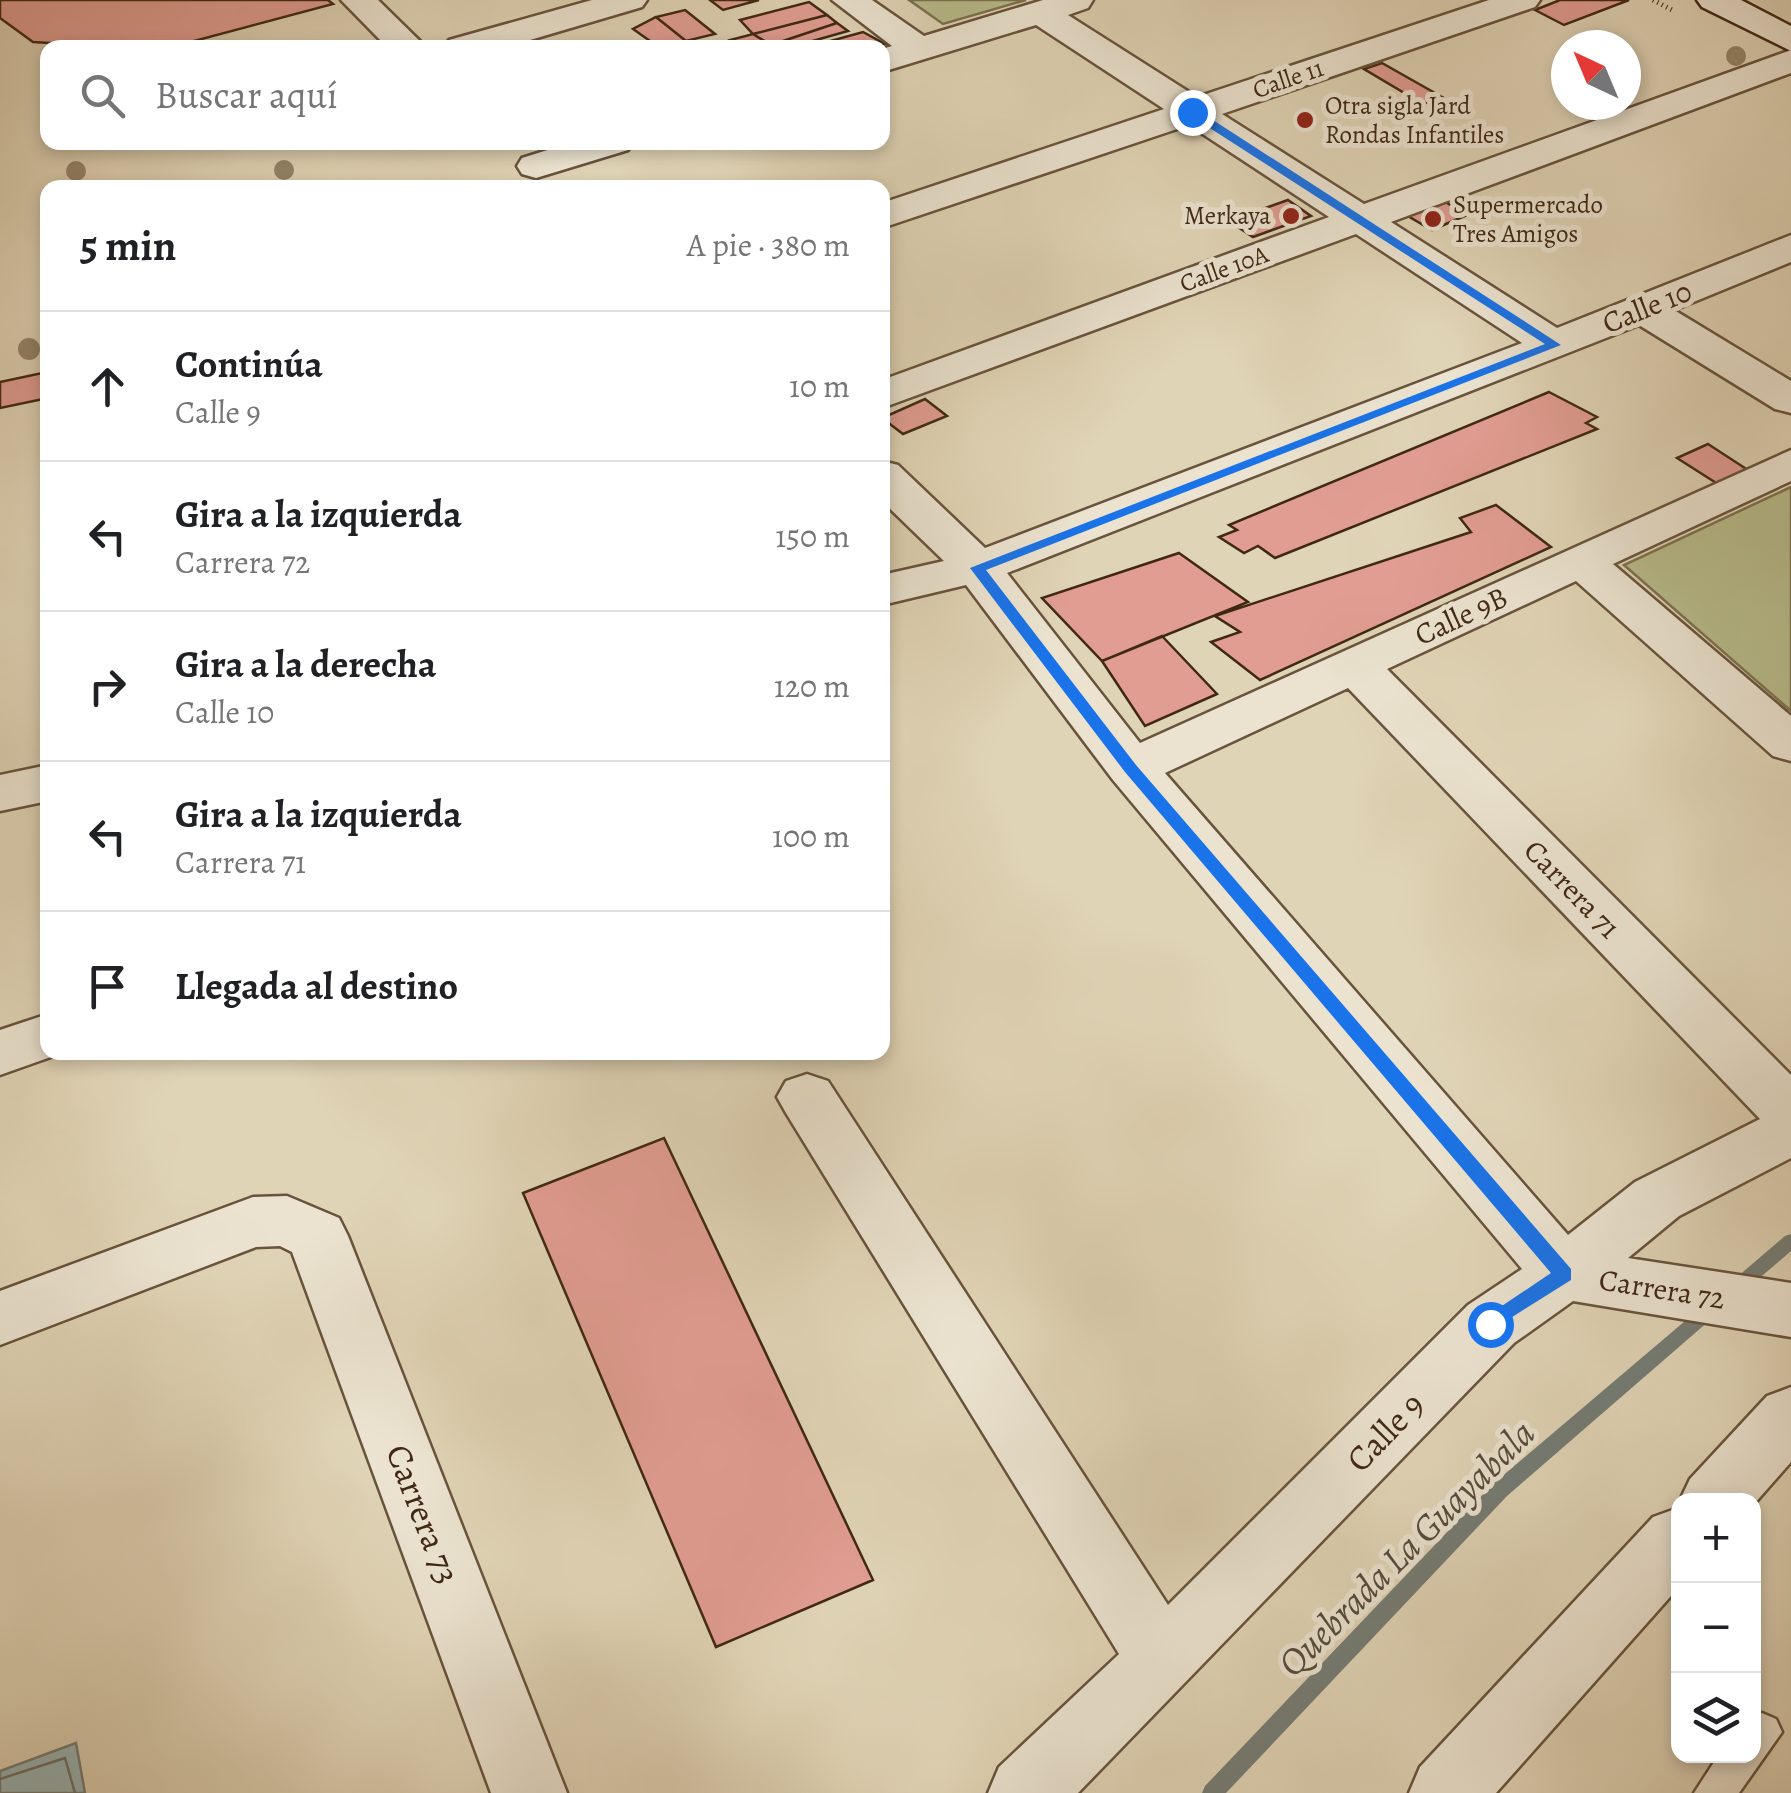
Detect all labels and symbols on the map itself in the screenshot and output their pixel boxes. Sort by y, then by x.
north arrow [1551,30,1641,120]
street label: Calle 11 [1248,51,1328,107]
place label: Otra sigla Jard Rondas Infantiles [1325,89,1504,152]
route end [1170,90,1216,136]
marker: Otra sigla Jard Rondas Infantiles [1294,109,1316,131]
place label: Supermercado Tres Amigos [1453,188,1603,251]
place label: Merkaya [1184,199,1271,233]
marker: Merkaya [1280,205,1302,227]
marker: Supermercado Tres Amigos [1422,208,1444,230]
street label: Calle 10A [1175,237,1273,301]
street label: Calle 10 [1596,271,1698,343]
street label: Calle 9B [1408,577,1514,655]
street label: Carrera 71 [1515,831,1629,947]
street label: Carrera 72 [1596,1259,1728,1319]
route start [1468,1302,1514,1348]
street label: Calle 9 [1335,1382,1435,1482]
water label: Quebrada La Guayabala [1266,1408,1546,1688]
street label: Carrera 73 [374,1437,472,1591]

